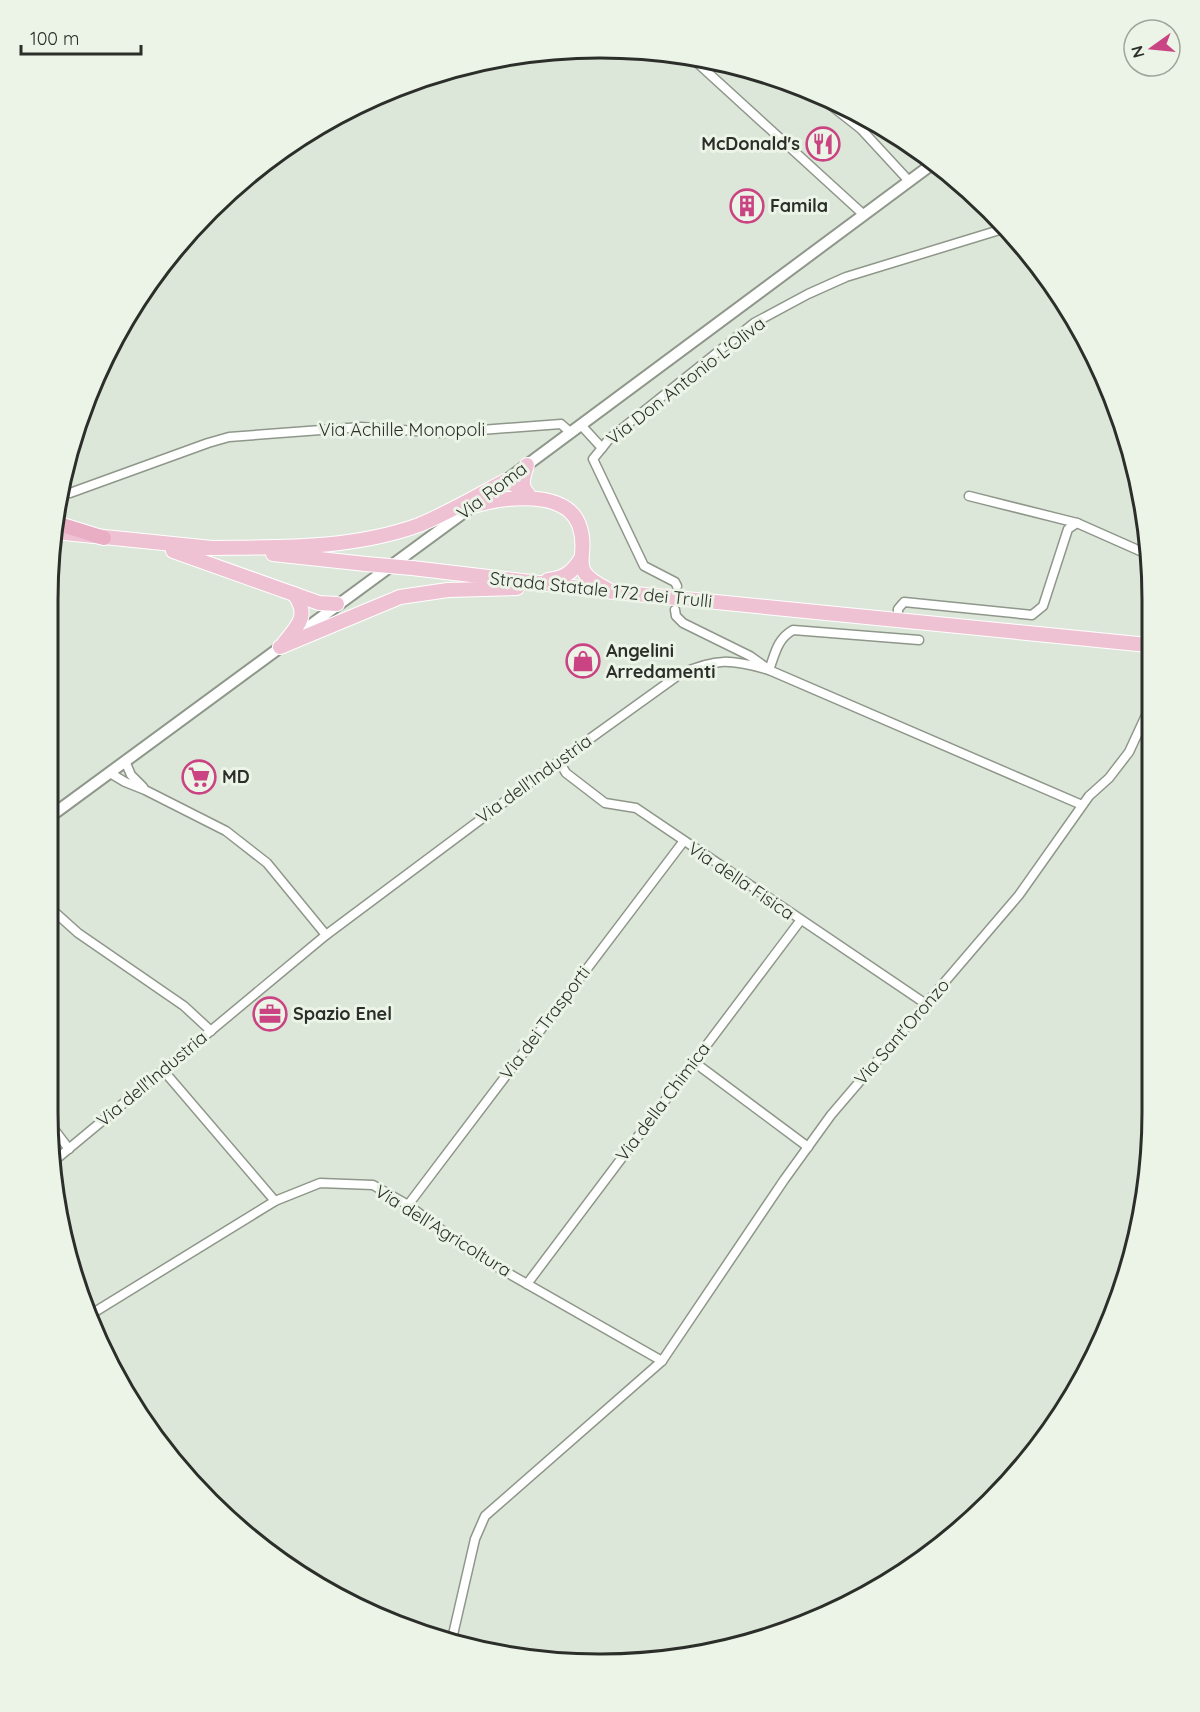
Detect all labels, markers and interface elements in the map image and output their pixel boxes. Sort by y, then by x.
scale bar [21,18,141,56]
north arrow [1122,18,1182,78]
text: 100 m [30,27,79,50]
text: N [1126,44,1149,60]
restaurant icon: McDonald's [805,126,841,162]
place label: McDonald's [701,132,800,155]
building icon: Famila [729,188,765,224]
place label: Famila [770,194,828,217]
street label: Via Don Antonio L'Oliva [602,311,770,450]
street label: Via Achille Monopoli [319,418,485,441]
street label: Via Roma [452,457,531,524]
street label: Strada Statale 172 dei Trulli [489,566,713,613]
place label: Angelini Arredamenti [606,639,716,683]
shop icon: Angelini Arredamenti [565,643,601,679]
street label: Via dell'Industria [472,729,596,828]
supermarket icon: MD [181,759,217,795]
place label: MD [222,765,250,788]
street label: Via della Fisica [684,837,799,925]
street label: Via dei Trasporti [494,961,595,1084]
street label: Via Sant'Oronzo [849,974,954,1090]
office icon: Spazio Enel [252,996,288,1032]
place label: Spazio Enel [293,1002,392,1025]
street label: Via dell'Industria [92,1026,212,1131]
street label: Via della Chimica [610,1038,715,1166]
street label: Via dell'Agricoltura [371,1179,516,1282]

